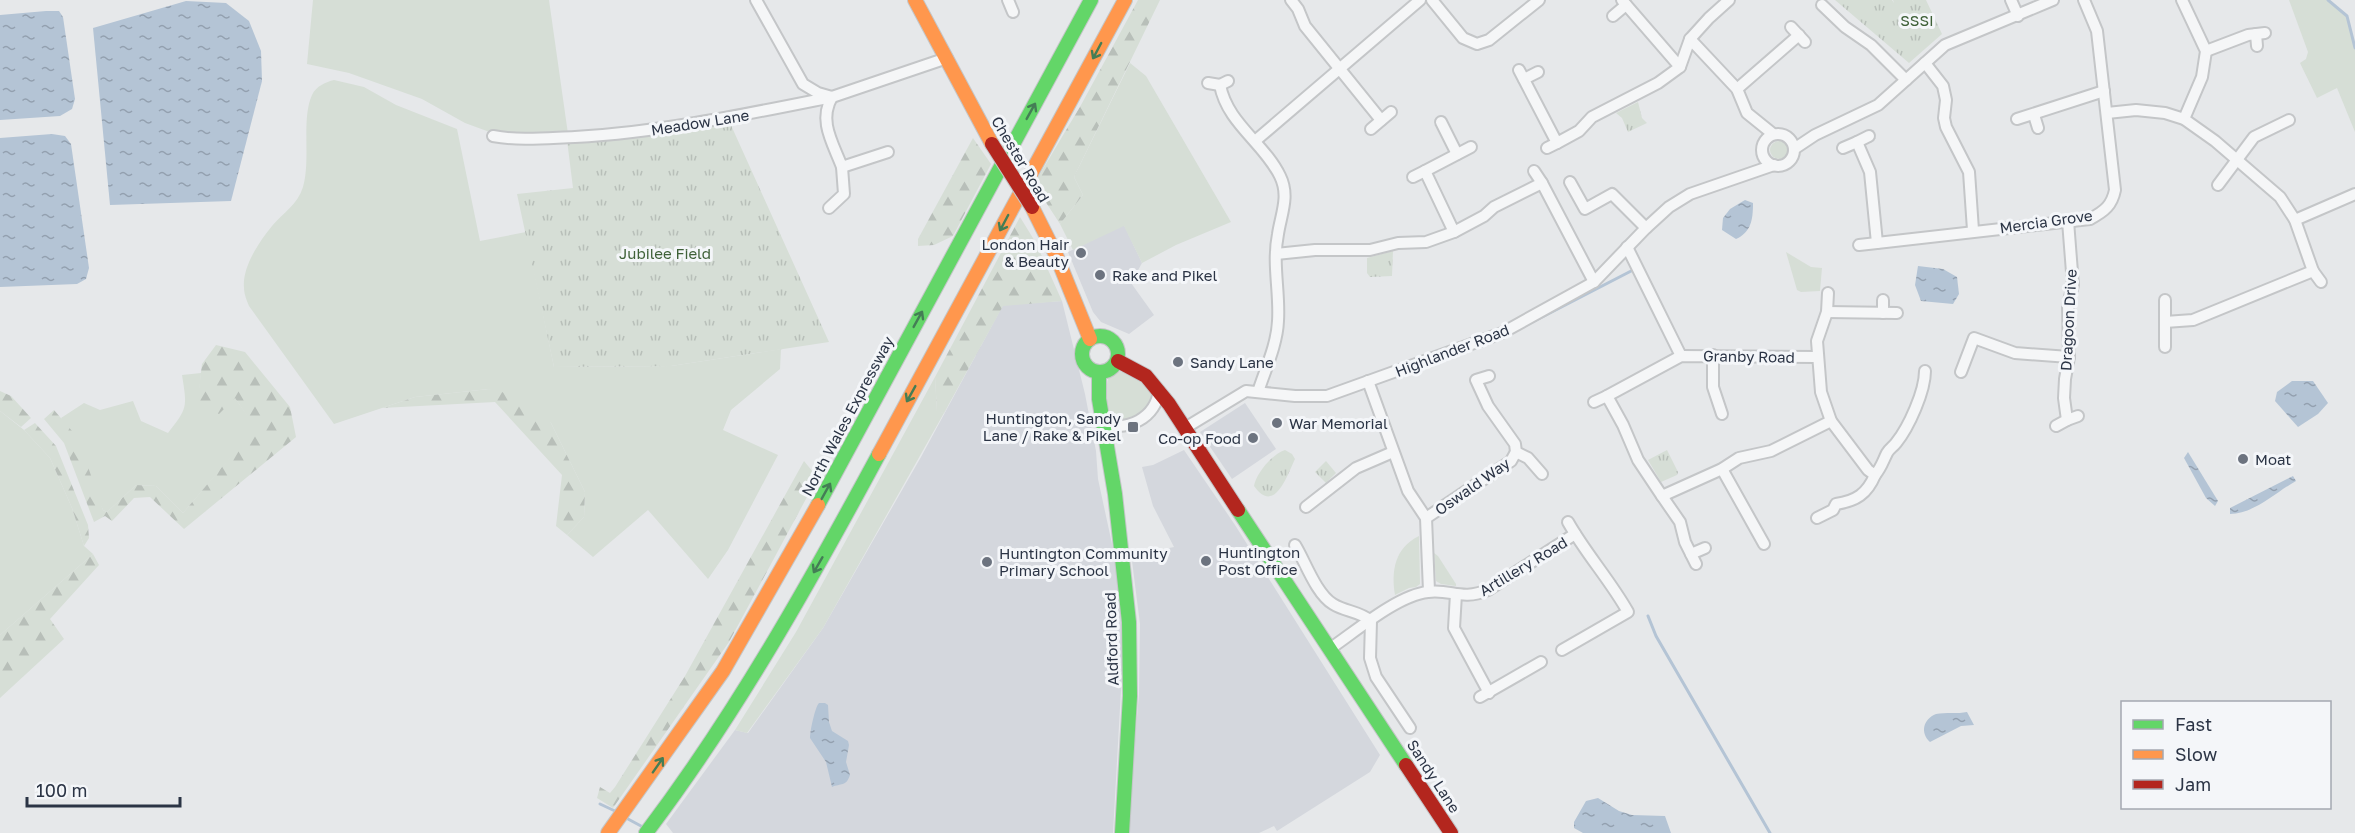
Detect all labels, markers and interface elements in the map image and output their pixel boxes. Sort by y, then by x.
park label: SSSI [1900,11,1934,29]
one-way arrow [1091,42,1102,60]
one-way arrow [1025,102,1037,119]
street label: Meadow Lane [650,105,751,139]
street label: Chester Road [988,113,1054,205]
street label: Mercia Grove [1998,206,2094,236]
one-way arrow [998,214,1010,231]
place label: London Hair & Beauty [981,235,1070,270]
park label: Jubilee Field [619,244,711,262]
marker: London Hair & Beauty [1074,246,1088,260]
place label: Rake and Pikel [1112,266,1218,284]
marker: Rake and Pikel [1093,268,1107,282]
street label: Dragoon Drive [2056,268,2080,371]
one-way arrow [912,311,924,328]
street label: Highlander Road [1392,320,1512,380]
street label: North Wales Expressway [797,333,897,499]
street label: Granby Road [1703,346,1795,366]
place label: Sandy Lane [1190,353,1274,371]
marker: Sandy Lane [1171,355,1185,369]
one-way arrow [905,385,917,402]
place label: Huntington, Sandy Lane / Rake & Pikel [983,409,1122,444]
place label: War Memorial [1289,414,1388,432]
marker: War Memorial [1270,416,1284,430]
marker: Huntington, Sandy Lane / Rake & Pikel [1126,420,1140,434]
place label: Co-op Food [1158,429,1241,447]
marker: Co-op Food [1246,431,1260,445]
place label: Moat [2255,450,2291,468]
marker: Moat [2236,452,2250,466]
street label: Oswald Way [1431,453,1513,518]
one-way arrow [820,483,832,500]
street label: Artillery Road [1476,533,1570,599]
place label: Huntington Post Office [1218,543,1300,578]
place label: Huntington Community Primary School [999,544,1168,579]
marker: Huntington Post Office [1199,554,1213,568]
marker: Huntington Community Primary School [980,555,994,569]
one-way arrow [812,556,823,574]
street label: Aldford Road [1100,592,1122,686]
legend [2121,701,2331,809]
text: Fast [2175,713,2212,735]
street label: Sandy Lane [1404,736,1465,816]
text: Slow [2175,743,2218,765]
one-way arrow [652,757,664,773]
scale bar [27,770,180,808]
text: Jam [2175,773,2211,795]
text: 100 m [36,779,87,801]

